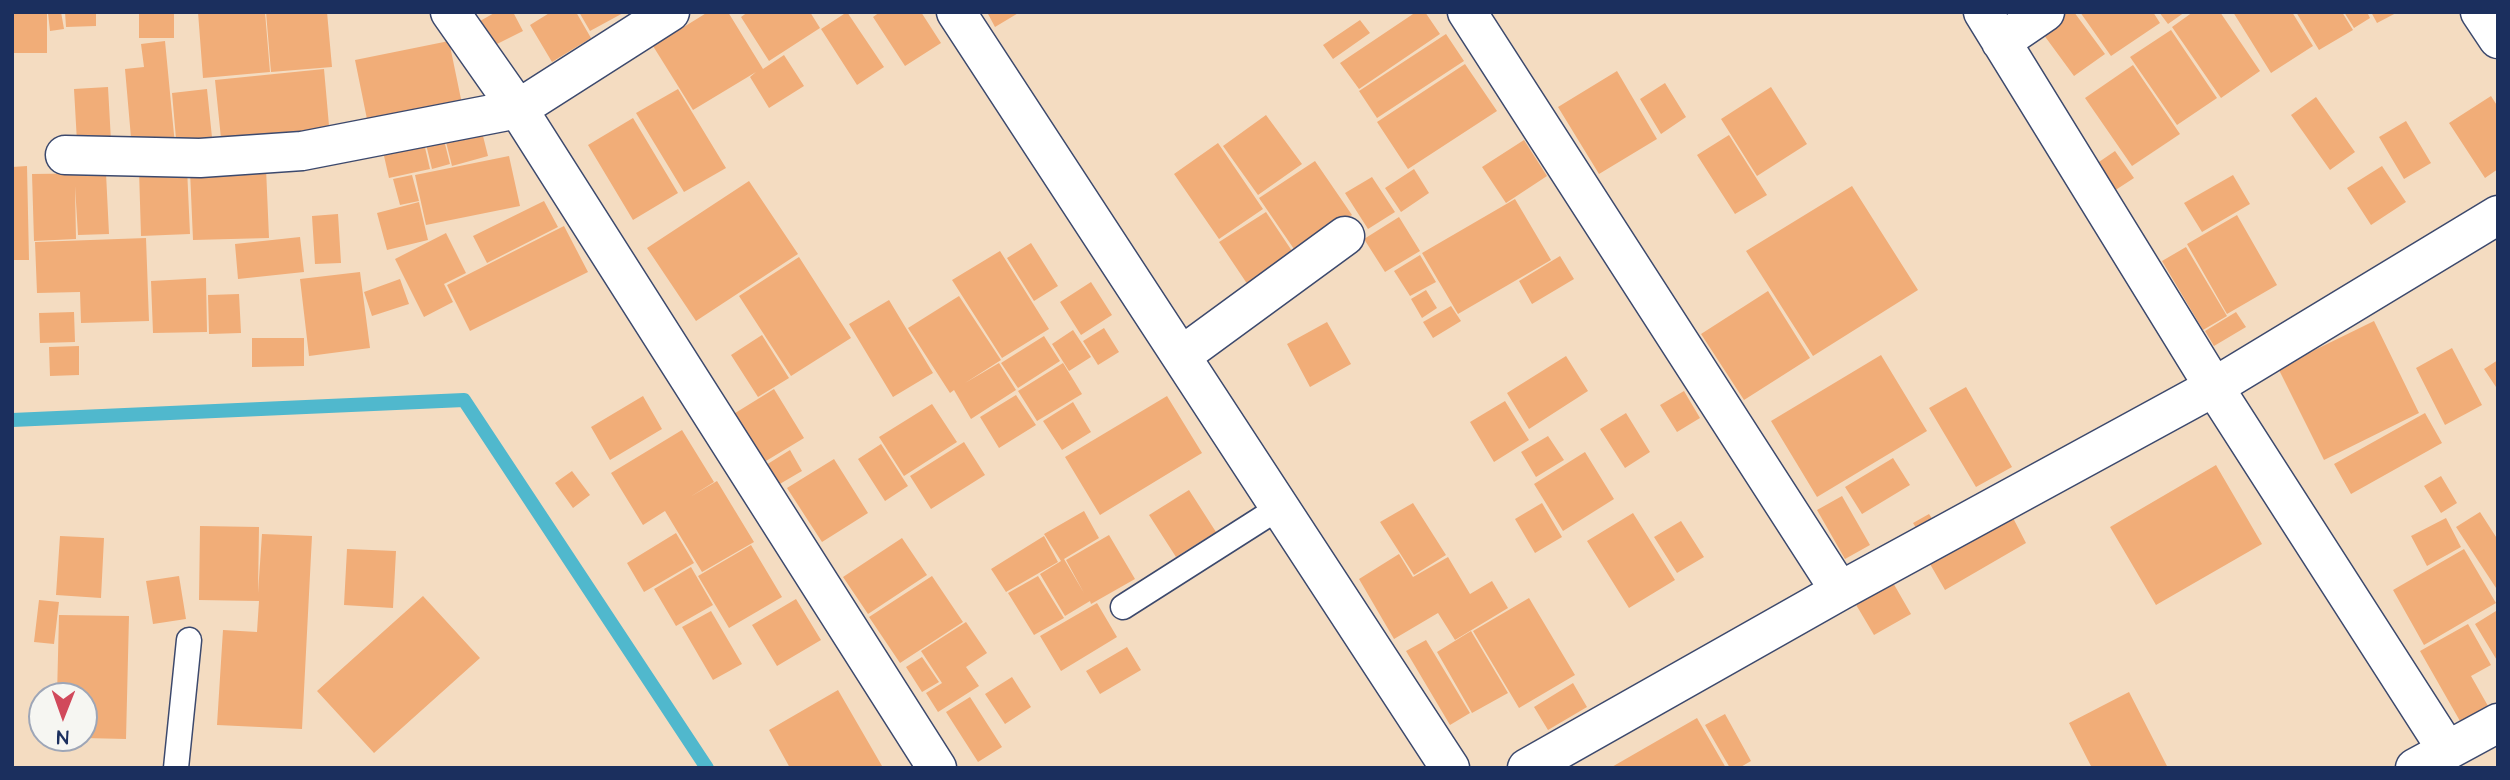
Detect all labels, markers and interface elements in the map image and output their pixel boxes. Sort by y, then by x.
north arrow [28,682,98,752]
text: N [56,723,69,750]

